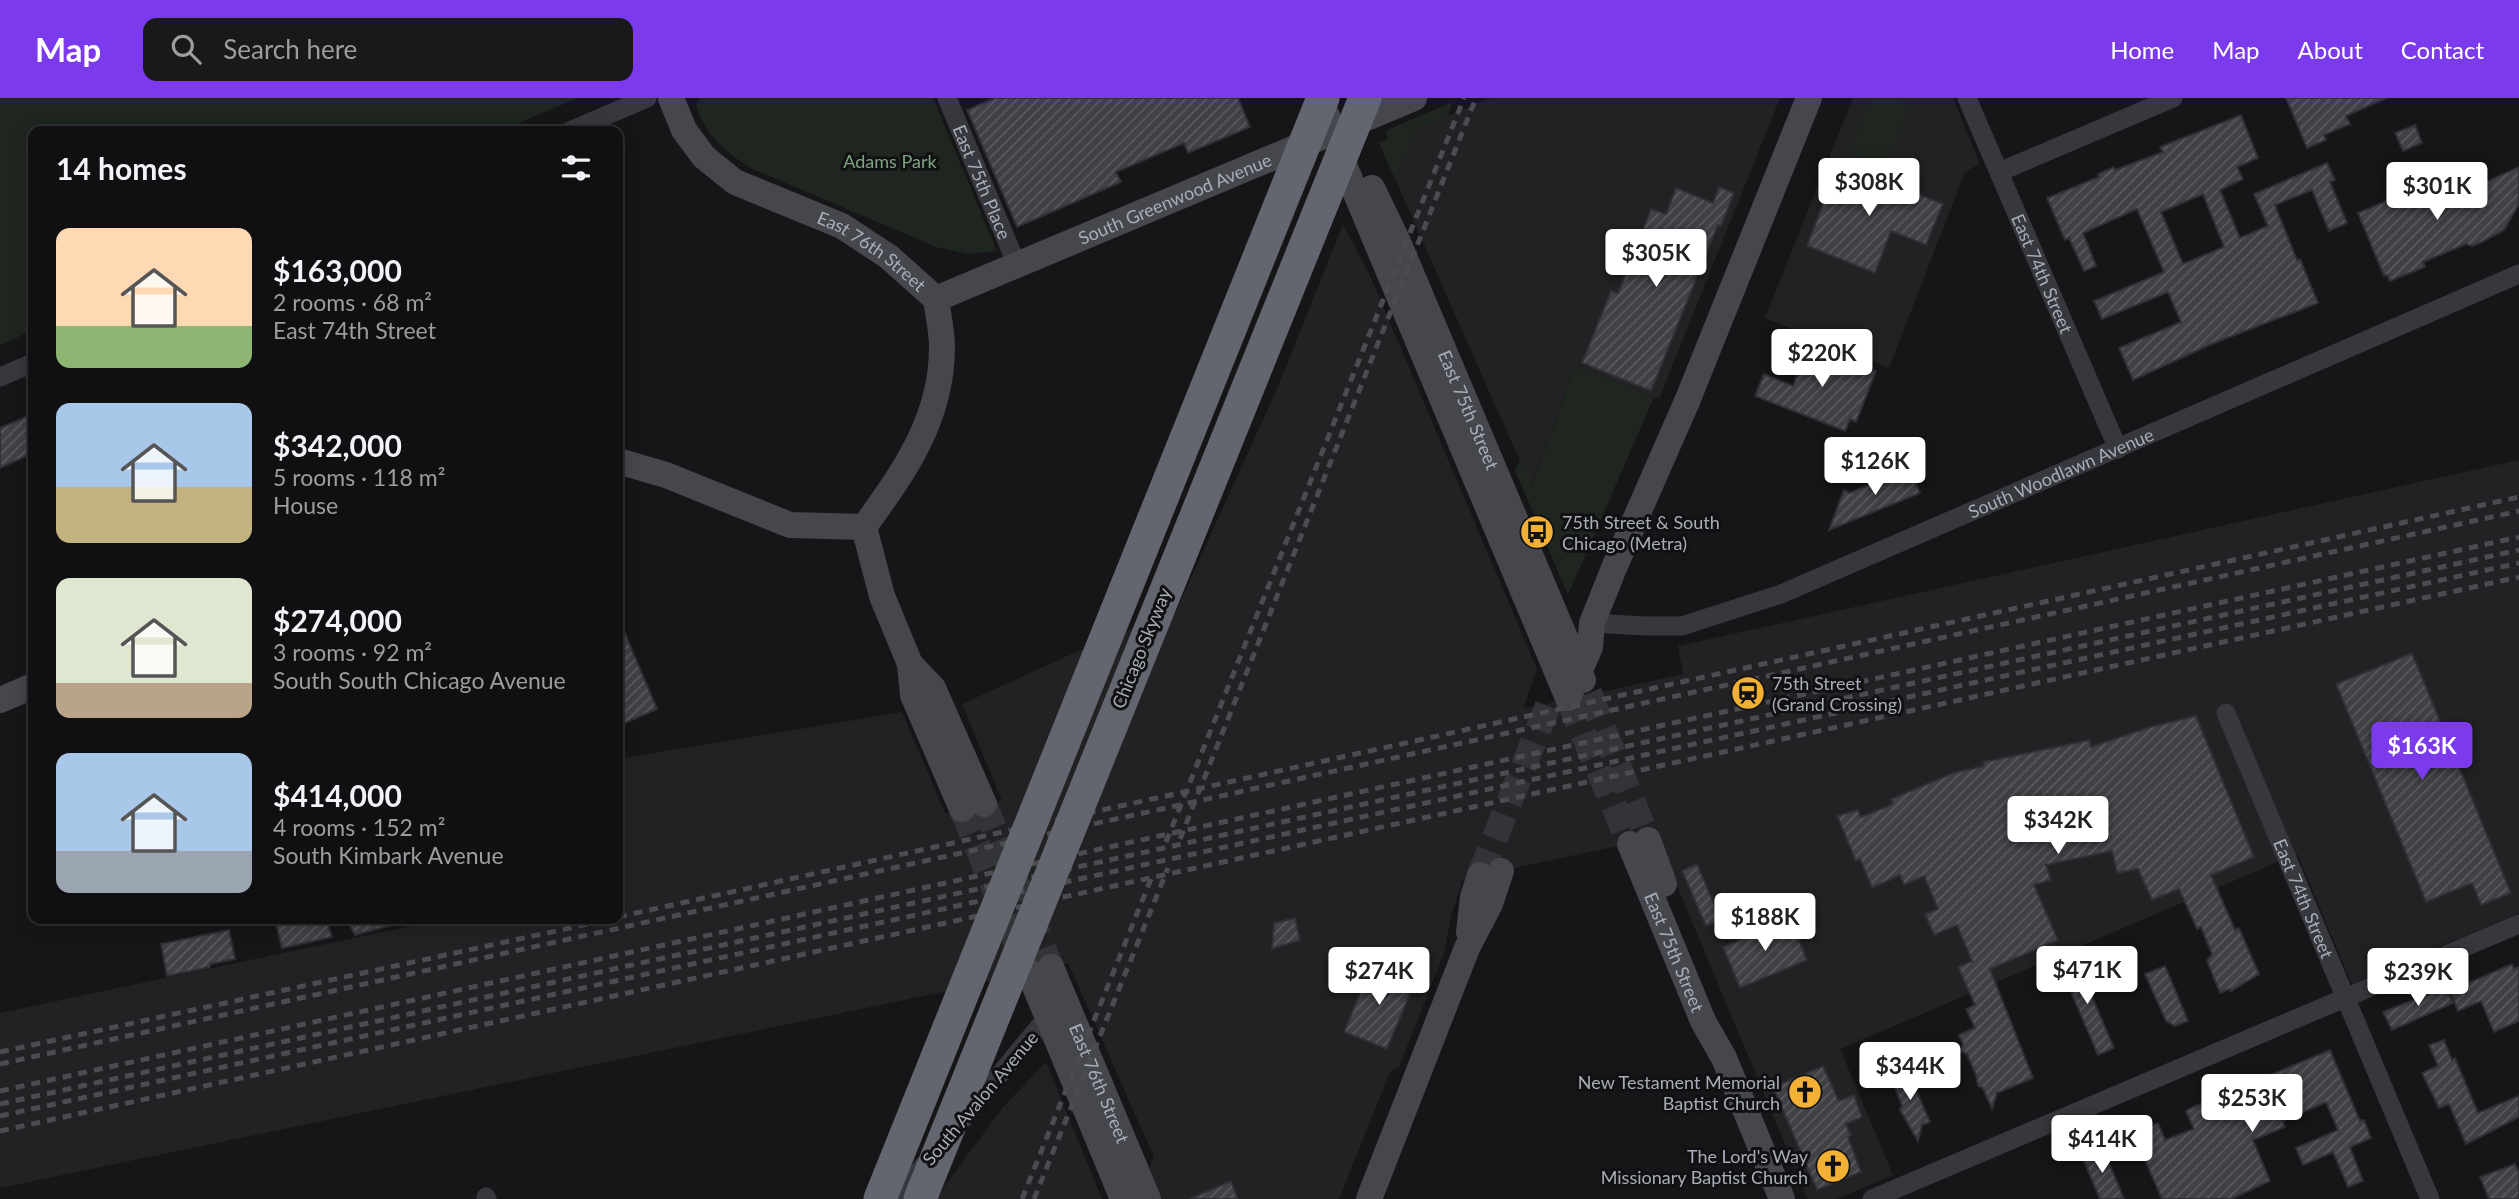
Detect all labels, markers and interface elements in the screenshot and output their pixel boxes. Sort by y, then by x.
search box [143,18,633,81]
text: Map [35,29,101,69]
icon: search [167,30,205,68]
text: Search here [223,33,357,65]
text: Home [2110,35,2174,64]
text: Map [2212,35,2260,64]
text: About [2298,35,2363,64]
text: Contact [2401,35,2484,64]
street label: East 75th Place [948,121,1016,242]
street label: South Greenwood Avenue [1075,148,1275,249]
icon: filters [557,149,595,187]
text: 14 homes [56,150,187,186]
park label: Adams Park [843,150,938,172]
pin: $308K [1820,158,1918,218]
pin: $301K [2388,162,2486,222]
text: $308K [1834,167,1904,195]
text: $301K [2402,171,2472,199]
street label: East 76th Street [814,206,931,296]
street label: East 74th Street [2007,211,2078,337]
pin: $305K [1607,230,1705,289]
text: $305K [1621,238,1691,266]
text: $163,000 [273,252,402,288]
icon: home [112,256,196,340]
text: 2 rooms · 68 m² [273,288,432,316]
text: East 74th Street [273,316,436,344]
pin: $220K [1773,330,1871,389]
text: $220K [1787,338,1857,366]
street label: East 75th Street [1434,347,1504,473]
street label: South Woodlawn Avenue [1965,423,2157,523]
text: $342,000 [273,427,402,463]
icon: home [112,431,196,515]
pin: $126K [1826,438,1924,497]
text: $126K [1840,446,1910,474]
text: 5 rooms · 118 m² [273,463,445,491]
text: House [273,491,338,519]
place label: 75th Street & South Chicago (Metra) [1562,511,1720,554]
bus stop icon: 75th Street & South Chicago (Metra) [1518,513,1556,551]
street label: Chicago Skyway [1107,584,1175,711]
text: $274,000 [273,602,402,638]
icon: home [112,606,196,690]
text: 3 rooms · 92 m² [273,638,432,666]
text: South South Chicago Avenue [273,666,566,694]
place label: 75th Street (Grand Crossing) [1772,672,1902,715]
station icon: 75th Street (Grand Crossing) [1729,674,1767,712]
pin: $163K [2373,722,2471,782]
text: $163K [2387,731,2457,759]
text: $414,000 [273,777,402,813]
icon: home [112,781,196,865]
pin: $342K [2009,796,2107,856]
text: $342K [2023,805,2093,833]
text: 4 rooms · 152 m² [273,813,445,841]
street label: East 74th Street [2269,835,2339,962]
text: South Kimbark Avenue [273,841,504,869]
street label: East 75th Street [1640,889,1709,1016]
pin: $188K [1716,894,1814,953]
text: $188K [1730,902,1800,930]
pin: $471K [2038,946,2136,1006]
pin: $274K [1330,948,1428,1007]
pin: $239K [2369,948,2467,1008]
text: $471K [2052,955,2122,983]
text: $274K [1344,956,1414,984]
text: $239K [2383,957,2453,985]
street label: East 76th Street [1065,1020,1135,1147]
street label: South Avalon Avenue [918,1027,1042,1169]
pin: $344K [1861,1042,1959,1102]
text: $344K [1875,1051,1945,1079]
place label: New Testament Memorial Baptist Church [1578,1071,1780,1114]
church icon: New Testament Memorial Baptist Church [1786,1073,1824,1111]
pin: $253K [2203,1074,2301,1134]
text: $253K [2217,1083,2287,1111]
pin: $414K [2053,1116,2151,1175]
text: $414K [2067,1124,2137,1152]
place label: The Lord's Way Missionary Baptist Church [1601,1145,1809,1188]
church icon: The Lord's Way Missionary Baptist Church [1814,1147,1852,1185]

